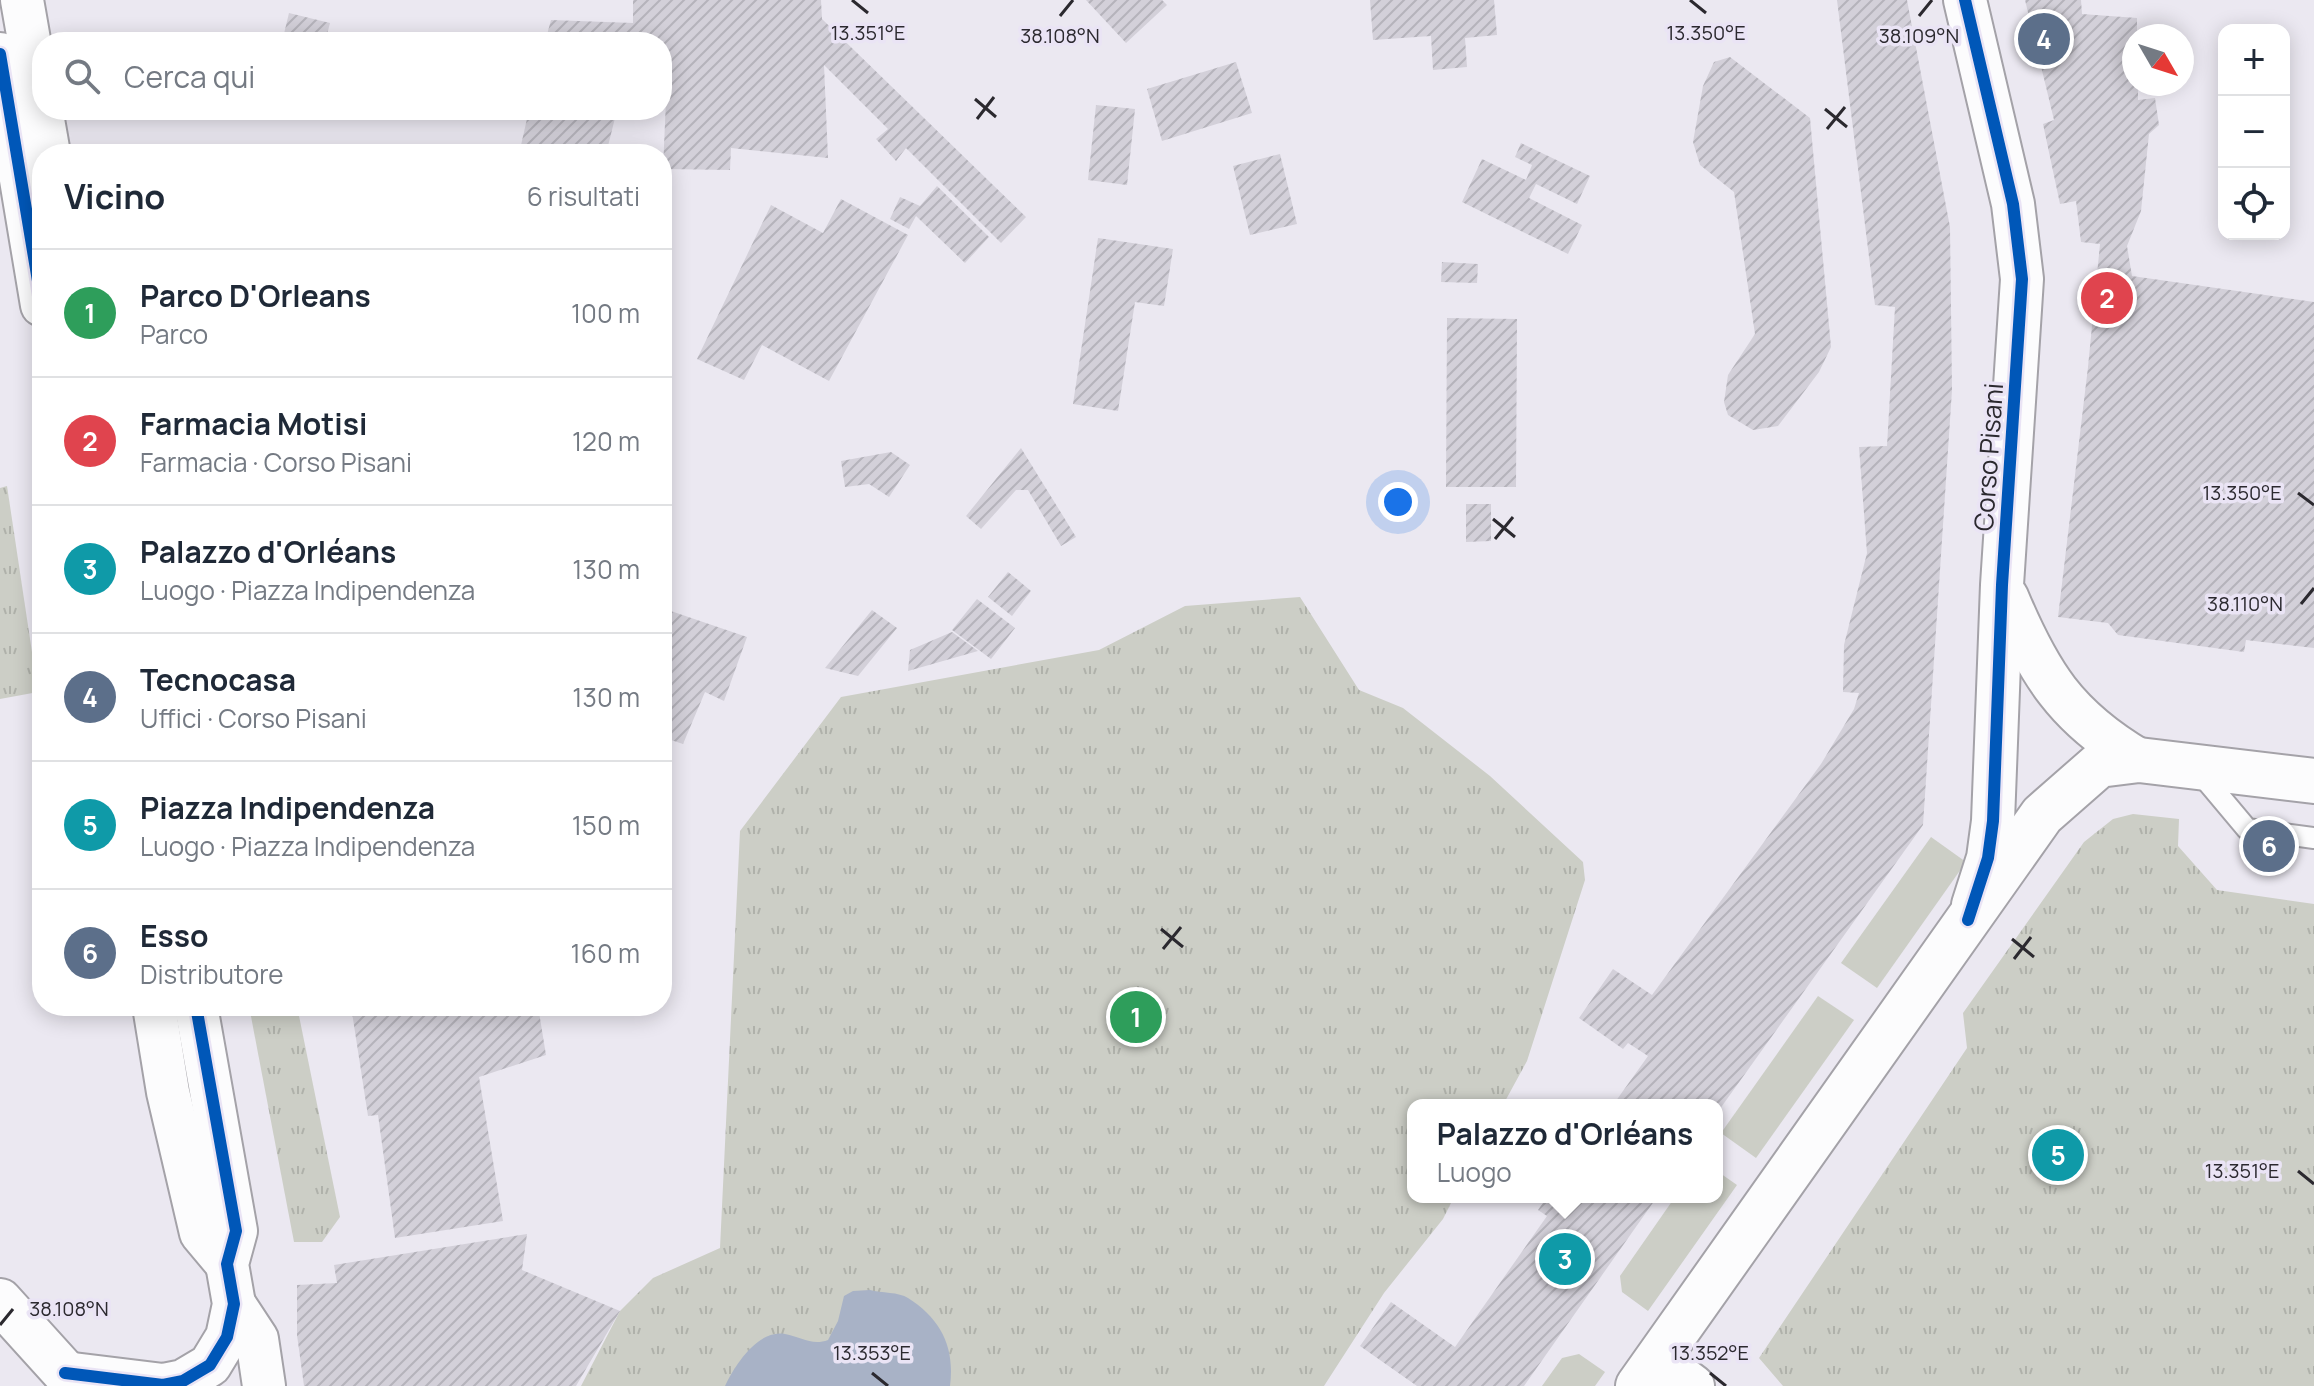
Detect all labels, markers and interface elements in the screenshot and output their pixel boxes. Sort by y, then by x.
pin: 4 [2018,9,2070,69]
text: 13.351°E [831,19,905,46]
text: 13.350°E [1666,19,1746,46]
text: 38.108°N [1020,22,1100,49]
text: 38.109°N [1879,22,1959,49]
north arrow [2122,24,2194,96]
map controls [2218,24,2290,240]
button: + [2218,24,2290,96]
search box [32,32,672,120]
icon: search [60,54,104,98]
text: Cerca qui [124,56,255,97]
button: − [2218,96,2290,168]
button: locate [2218,168,2290,240]
text: Vicino [64,173,165,219]
text: 6 risultati [527,178,640,214]
pin: 2 [2081,268,2133,328]
text: Parco D'Orleans [140,275,371,316]
text: 1 [84,295,96,331]
text: 100 m [571,295,640,331]
text: Parco [140,316,208,352]
street label: Corso Pisani [1965,382,2011,532]
text: Farmacia Motisi [140,403,367,444]
text: 2 [82,423,98,459]
text: 120 m [572,423,640,459]
text: Farmacia · Corso Pisani [140,444,412,480]
text: 13.350°E [2202,479,2282,506]
your location [1378,482,1418,522]
text: Palazzo d'Orléans [140,531,396,572]
text: 3 [82,551,98,587]
text: 130 m [572,551,640,587]
text: Luogo · Piazza Indipendenza [140,572,475,608]
text: 38.110°N [2207,590,2283,617]
text: Tecnocasa [140,659,296,700]
text: 4 [82,679,98,715]
text: 130 m [572,679,640,715]
text: Uffici · Corso Pisani [140,700,367,736]
text: Piazza Indipendenza [140,787,435,828]
text: 5 [82,807,98,843]
text: 150 m [572,807,640,843]
pin: 6 [2243,816,2295,876]
text: Luogo · Piazza Indipendenza [140,828,475,864]
text: Esso [140,915,209,956]
text: 6 [82,935,98,971]
text: 160 m [571,935,640,971]
text: Distributore [140,956,283,992]
pin: 1 [1110,987,1162,1047]
popup [1407,1099,1723,1203]
text: Palazzo d'Orléans [1437,1113,1693,1154]
pin: 5 [2032,1125,2084,1185]
text: Luogo [1437,1154,1512,1190]
text: 13.351°E [2205,1157,2279,1184]
pin: 3 [1539,1229,1591,1289]
text: 38.108°N [29,1295,109,1322]
text: 13.353°E [833,1339,911,1366]
text: 13.352°E [1671,1339,1749,1366]

